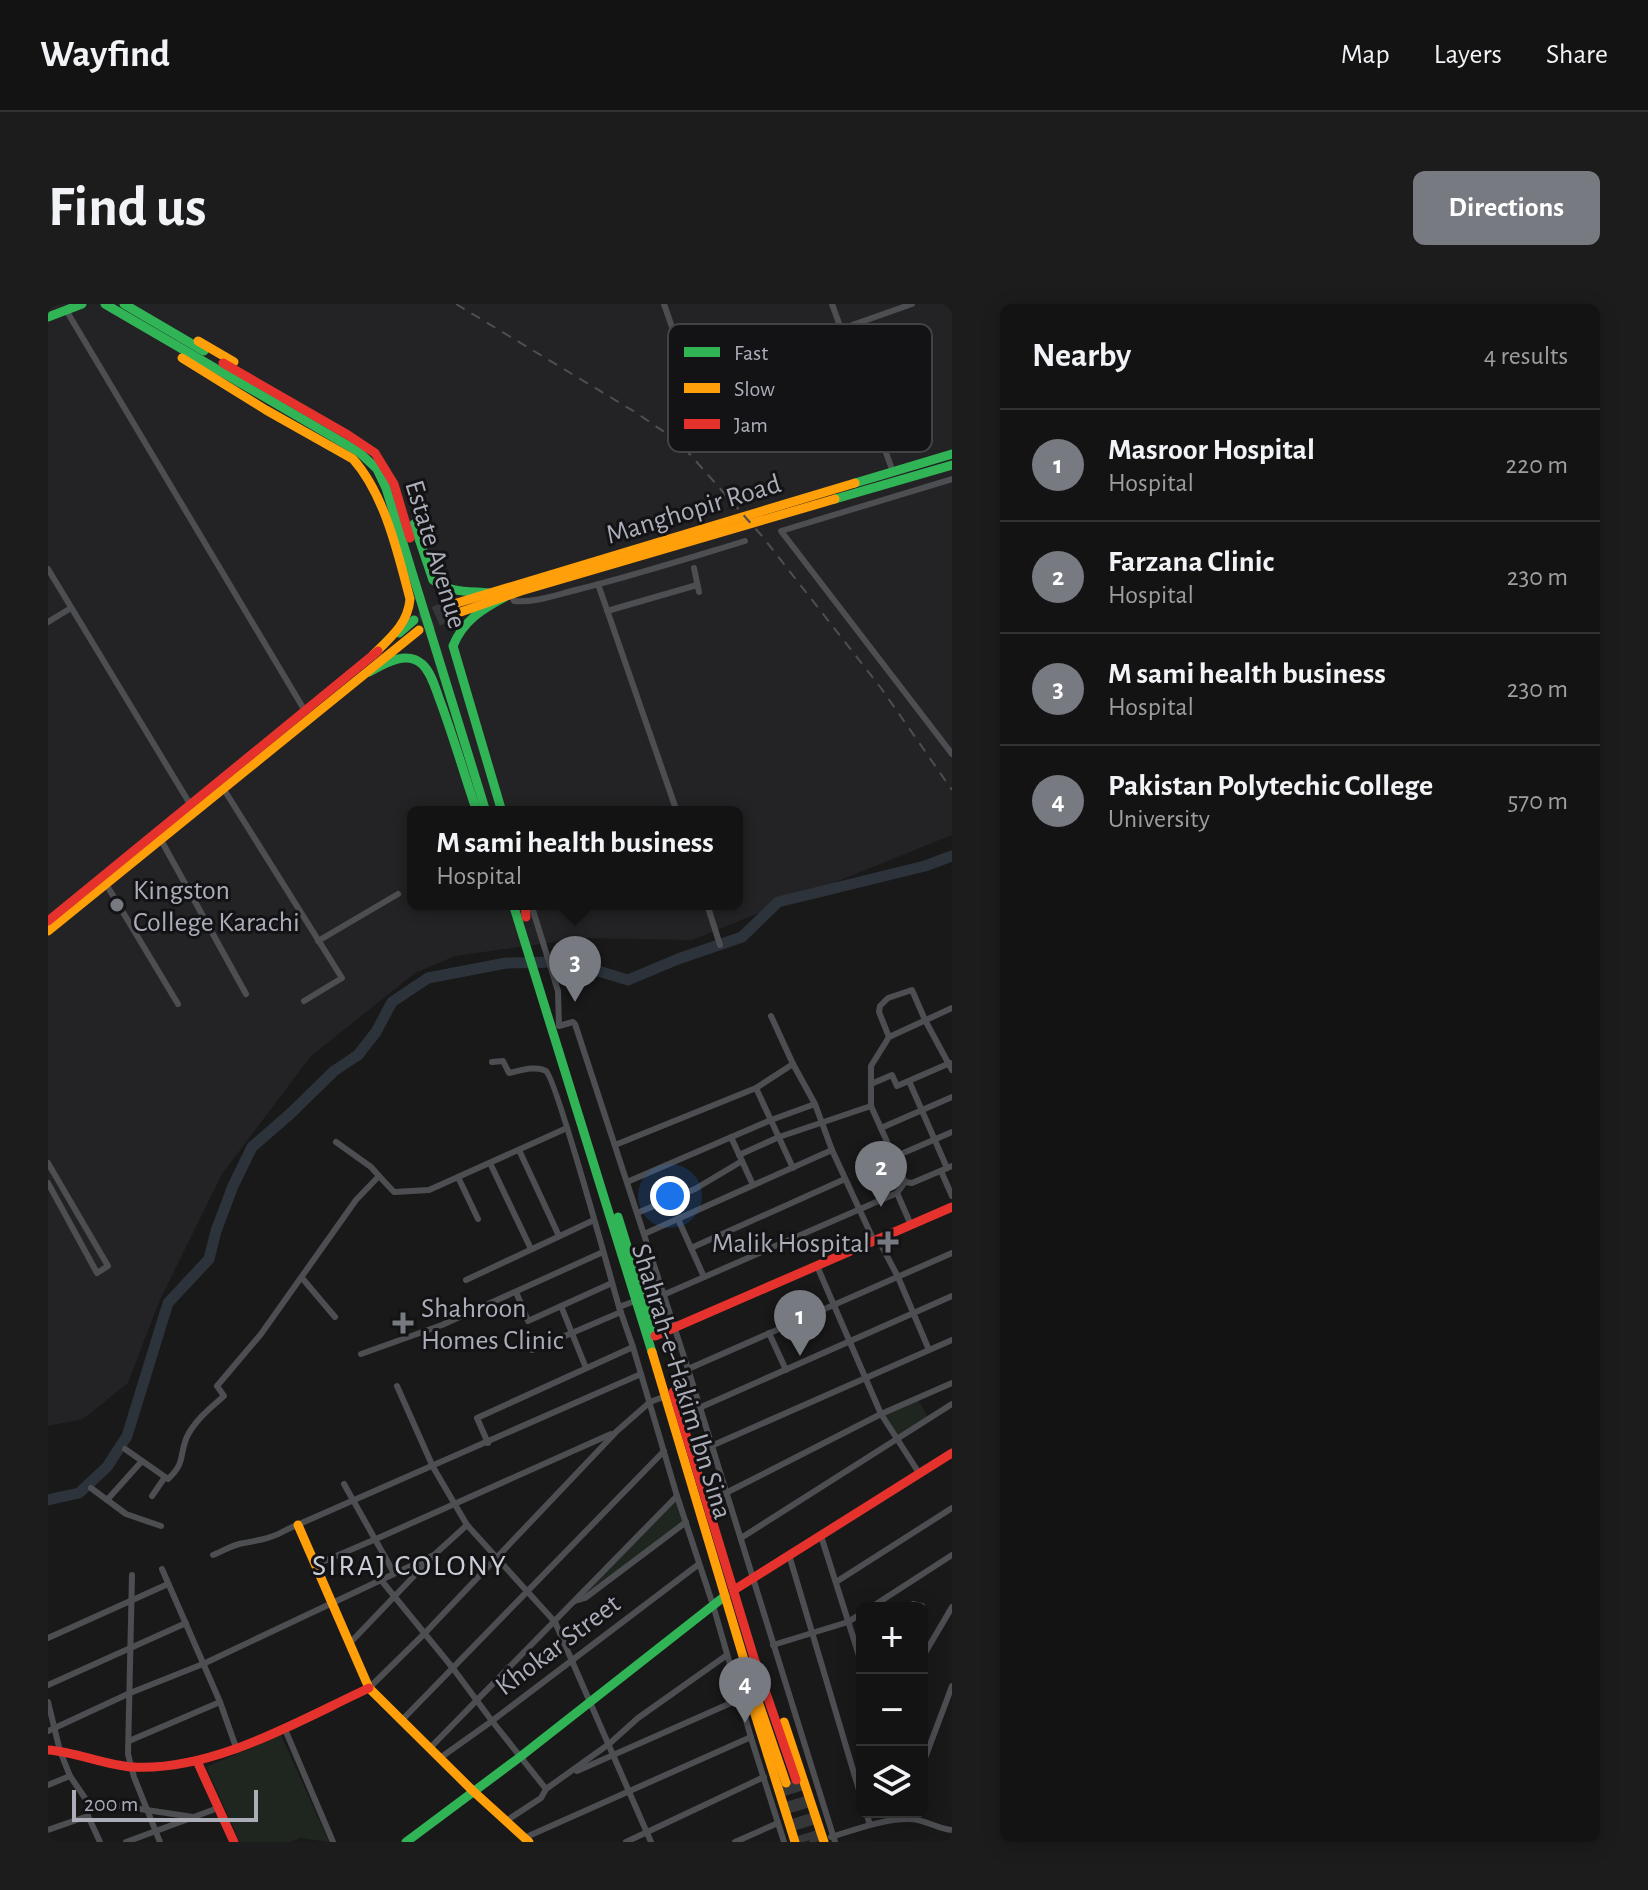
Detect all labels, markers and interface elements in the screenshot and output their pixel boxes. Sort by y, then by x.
text: Wayfind [40,36,170,74]
text: Map [1341,41,1390,69]
text: Layers [1434,41,1502,69]
text: Share [1546,41,1608,69]
button: Directions [1413,171,1600,245]
text: Find us [48,180,206,236]
legend [668,324,932,452]
text: Nearby [1032,339,1131,373]
text: Fast [734,342,768,364]
text: 4 results [1484,343,1568,369]
text: Slow [734,378,775,400]
text: Jam [734,414,768,436]
text: Masroor Hospital [1108,435,1315,465]
text: 1 [1053,452,1063,478]
text: 220 m [1506,452,1568,478]
street label: Manghopir Road [603,470,784,550]
text: Hospital [1108,470,1194,496]
street label: Estate Avenue [399,477,471,632]
text: Farzana Clinic [1108,547,1274,577]
text: 2 [1052,564,1064,590]
text: 230 m [1507,564,1568,590]
text: Hospital [1108,582,1194,608]
text: M sami health business [1108,659,1386,689]
text: 3 [1052,676,1064,702]
text: 230 m [1507,676,1568,702]
text: Hospital [1108,694,1194,720]
text: Pakistan Polytechic College [1108,771,1433,801]
text: 4 [1051,788,1065,814]
text: 570 m [1507,788,1568,814]
popup [407,806,743,910]
text: University [1108,806,1210,832]
text: M sami health business [436,828,714,858]
text: Hospital [436,863,522,889]
place label: Kingston College Karachi [133,877,300,937]
marker: Kingston College Karachi [108,896,126,914]
pin: 3 [549,936,601,1002]
pin: 2 [855,1141,907,1207]
your location [650,1176,690,1216]
place label: Malik Hospital [712,1230,870,1258]
marker: Malik Hospital [877,1231,899,1253]
street label: Shahrah-e-Hakim Ibn Sina [626,1241,736,1523]
pin: 1 [774,1290,826,1356]
place label: Shahroon Homes Clinic [421,1295,564,1355]
marker: Shahroon Homes Clinic [392,1312,414,1334]
district label: SIRAJ COLONY [312,1551,508,1581]
street label: Khokar Street [491,1590,626,1701]
map controls [856,1602,928,1818]
button: + [856,1602,928,1674]
pin: 4 [719,1657,771,1723]
button: − [856,1674,928,1746]
button: layers [856,1746,928,1818]
scale bar [72,1786,258,1822]
text: 200 m [84,1793,138,1815]

